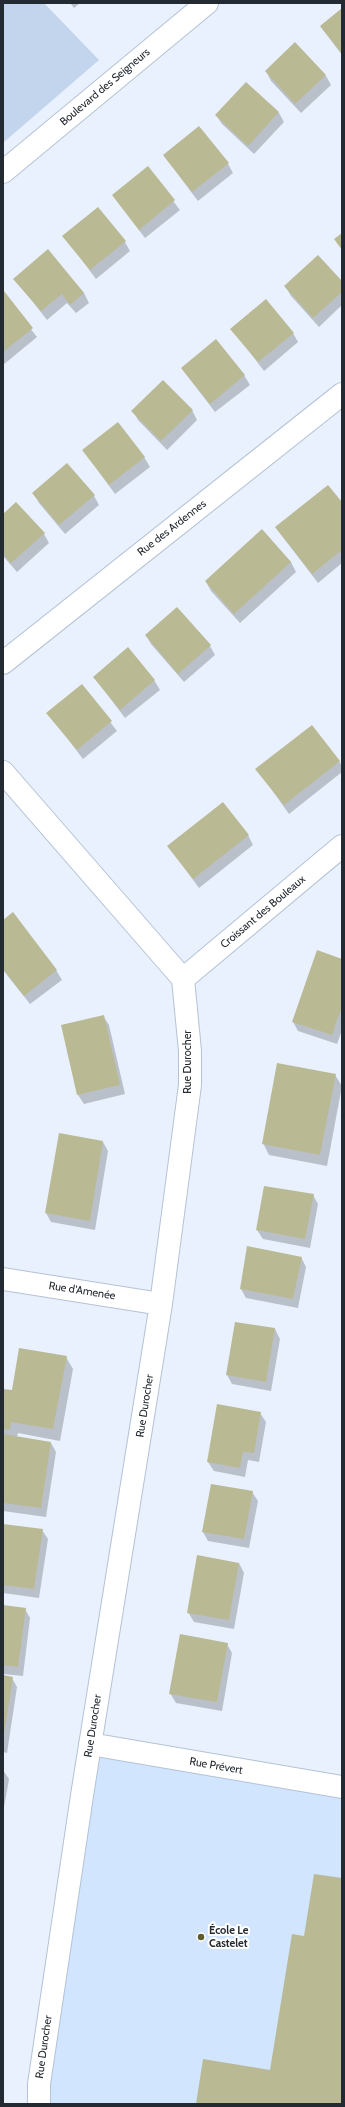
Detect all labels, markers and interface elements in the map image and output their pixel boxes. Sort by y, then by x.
street label: Boulevard des Seigneurs [57,46,153,128]
street label: Rue des Ardennes [135,497,209,559]
street label: Croissant des Bouleaux [218,873,308,951]
street label: Rue Durocher [181,1030,195,1094]
street label: Rue d'Amenée [48,1279,116,1303]
street label: Rue Durocher [134,1374,156,1438]
street label: Rue Durocher [82,1694,104,1758]
street label: Rue Prévert [188,1755,244,1777]
place label: École Le Castelet [209,1924,248,1950]
marker: École Le Castelet [196,1932,206,1942]
street label: Rue Durocher [33,2015,55,2079]

